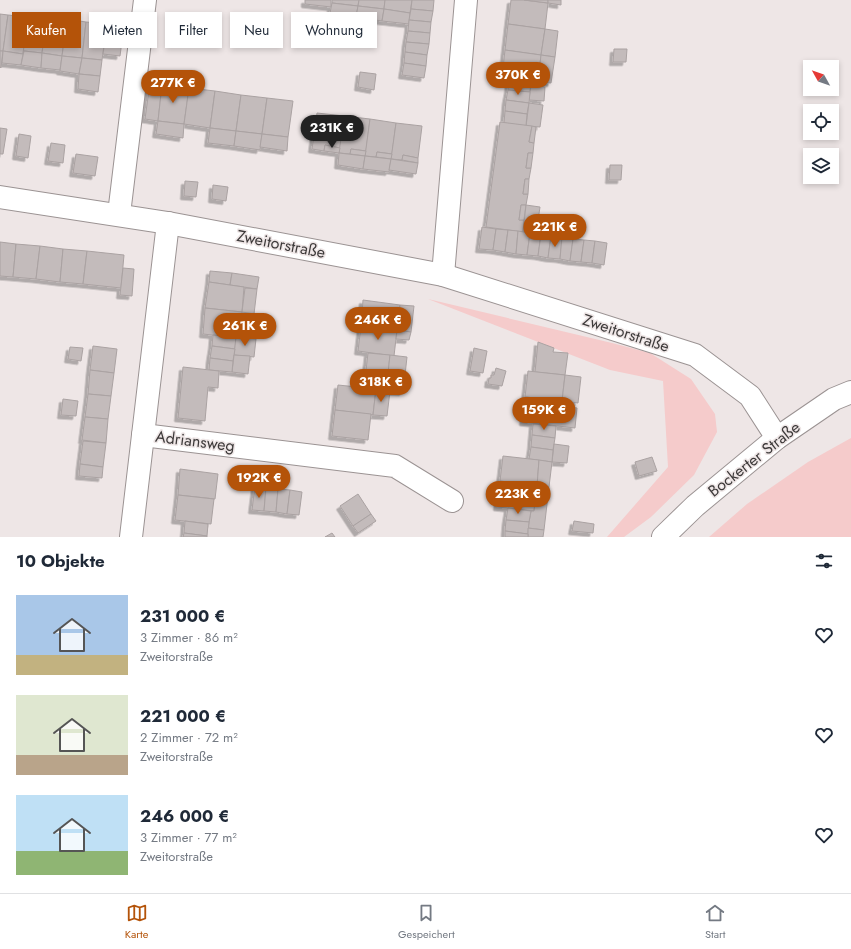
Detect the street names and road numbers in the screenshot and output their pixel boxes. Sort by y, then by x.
street label: Zweitorstraße [235,224,327,264]
street label: Zweitorstraße [580,308,672,358]
street label: Bockerter Straße [703,416,805,502]
street label: Adriansweg [154,425,236,457]

